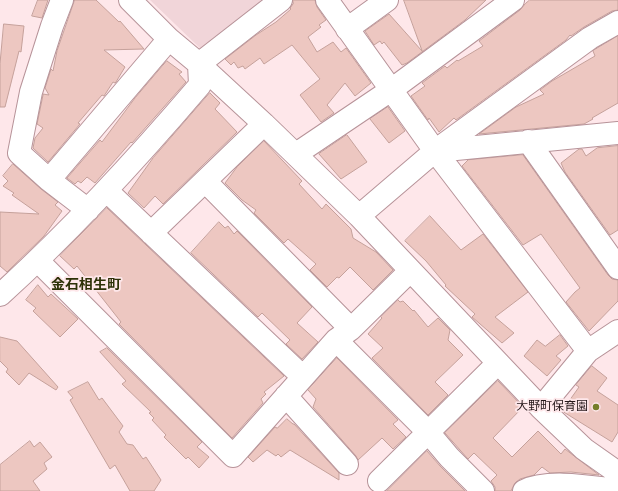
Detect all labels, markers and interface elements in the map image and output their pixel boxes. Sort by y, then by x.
district label: 金石相生町 [51,277,121,293]
place label: 大野町保育園 [516,400,588,414]
marker: 大野町保育園 [591,402,601,412]

